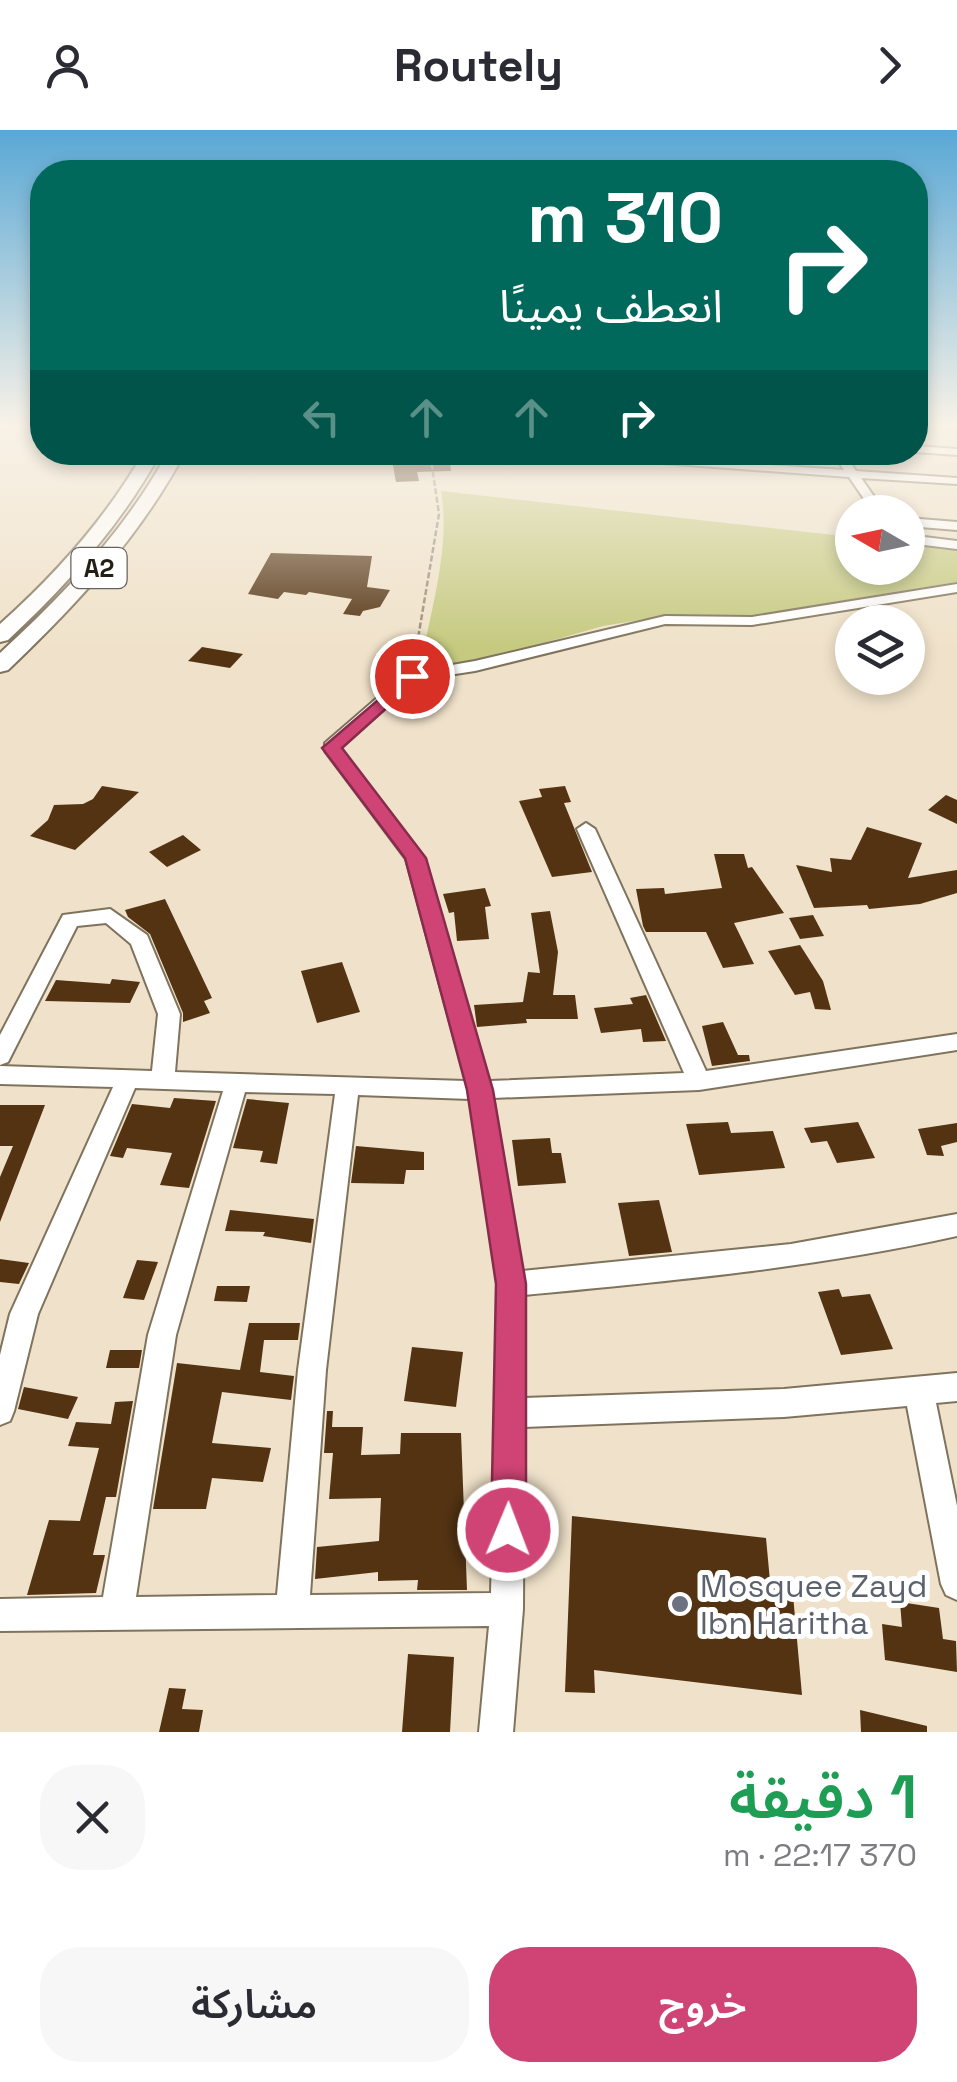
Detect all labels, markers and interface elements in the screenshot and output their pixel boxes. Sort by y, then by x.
text: Routely [394,37,563,94]
icon: person [40,38,95,93]
icon: forward [862,38,917,93]
text: 310 m [527,173,723,262]
icon: right [758,200,888,330]
text: انعطف يمينًا [499,278,723,335]
icon: left [294,390,349,445]
icon: ahead [399,390,454,445]
icon: ahead [504,390,559,445]
icon: right [609,390,664,445]
north arrow [835,495,925,585]
map controls [835,495,925,695]
road number: A2 [72,548,126,588]
button: layers [835,605,925,695]
pin [370,634,455,719]
icon: arrive [385,649,440,704]
position arrow [456,1478,560,1582]
place label: Mosquee Zayd Ibn Haritha [700,1566,927,1643]
marker: Mosquee Zayd Ibn Haritha [669,1593,691,1615]
text: 1 دقيقة [729,1759,917,1836]
button: close [40,1765,145,1870]
text: 370 m · 22:17 [723,1835,917,1875]
button: مشاركة [40,1947,469,2062]
button: خروج [489,1947,917,2062]

